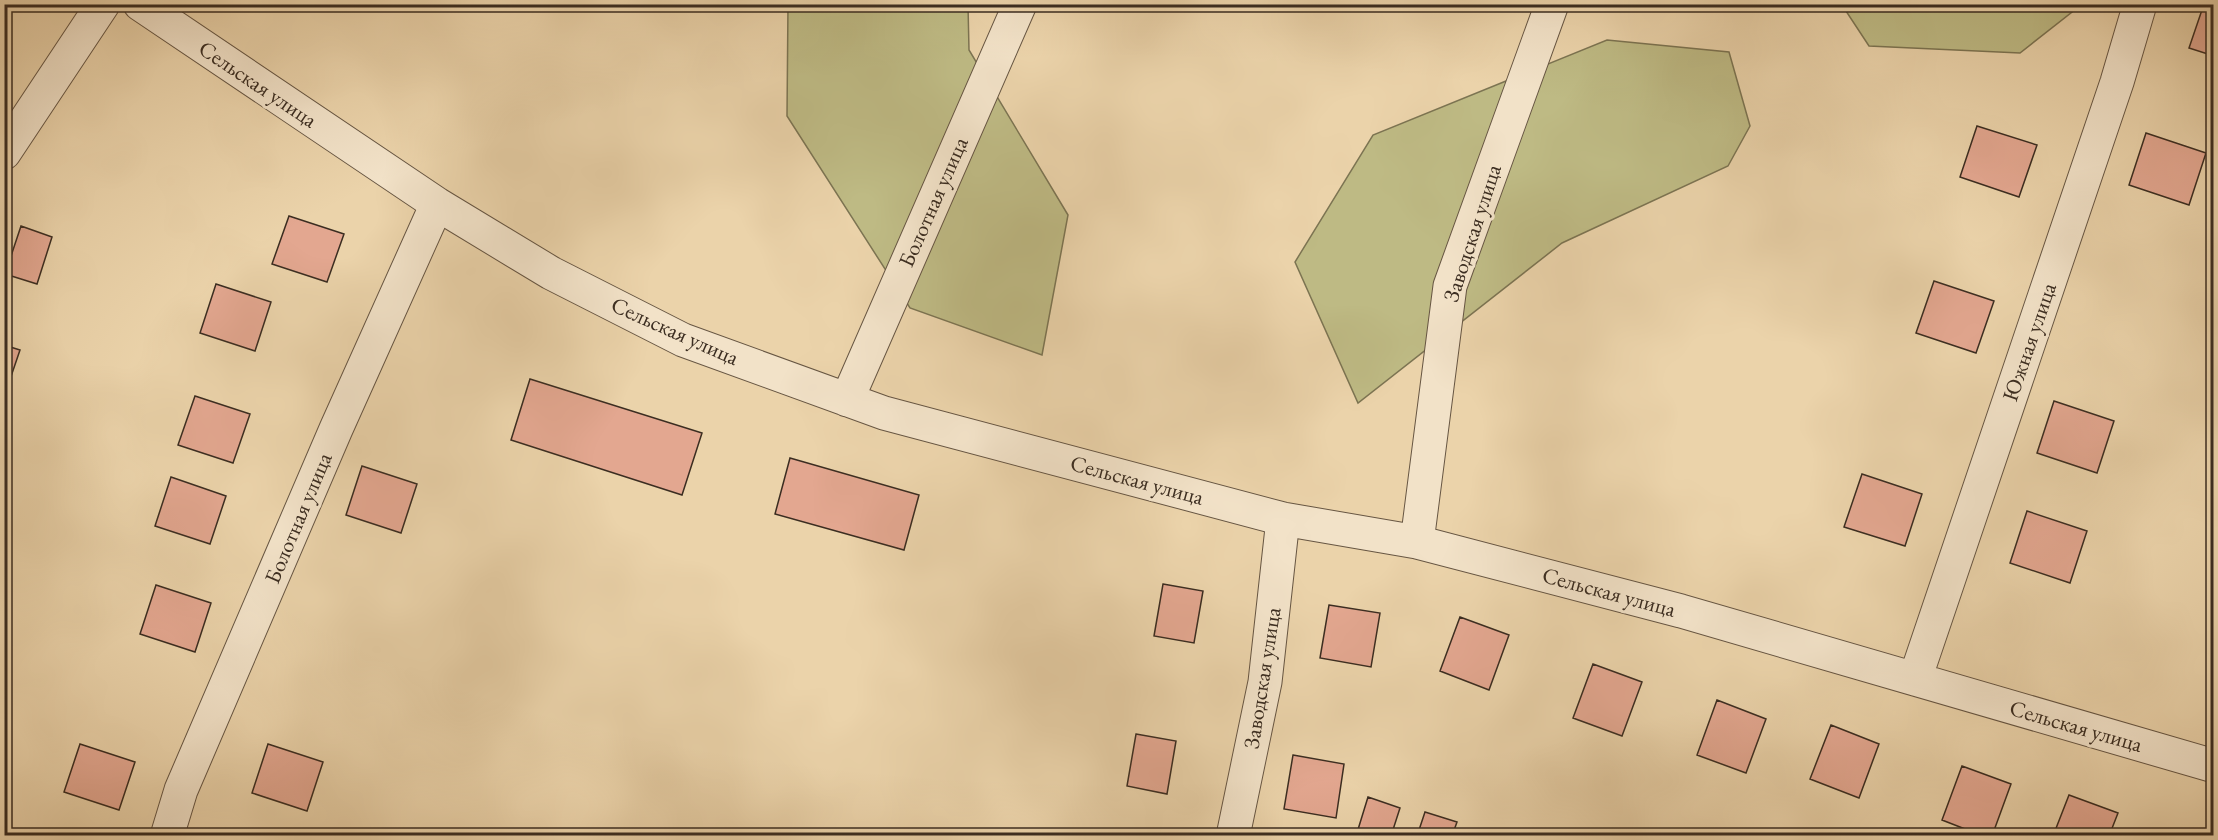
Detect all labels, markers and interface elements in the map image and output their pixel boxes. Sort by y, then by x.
street label: Сельская улица [193,34,323,134]
street label: Болотная улица [891,132,975,272]
street label: Заводская улица [1436,160,1508,305]
street label: Южная улица [1995,279,2063,405]
street label: Сельская улица [607,290,744,372]
street label: Болотная улица [257,448,339,588]
street label: Сельская улица [1067,448,1207,512]
street label: Сельская улица [1539,560,1679,624]
street label: Заводская улица [1237,605,1288,751]
street label: Сельская улица [2006,693,2146,759]

